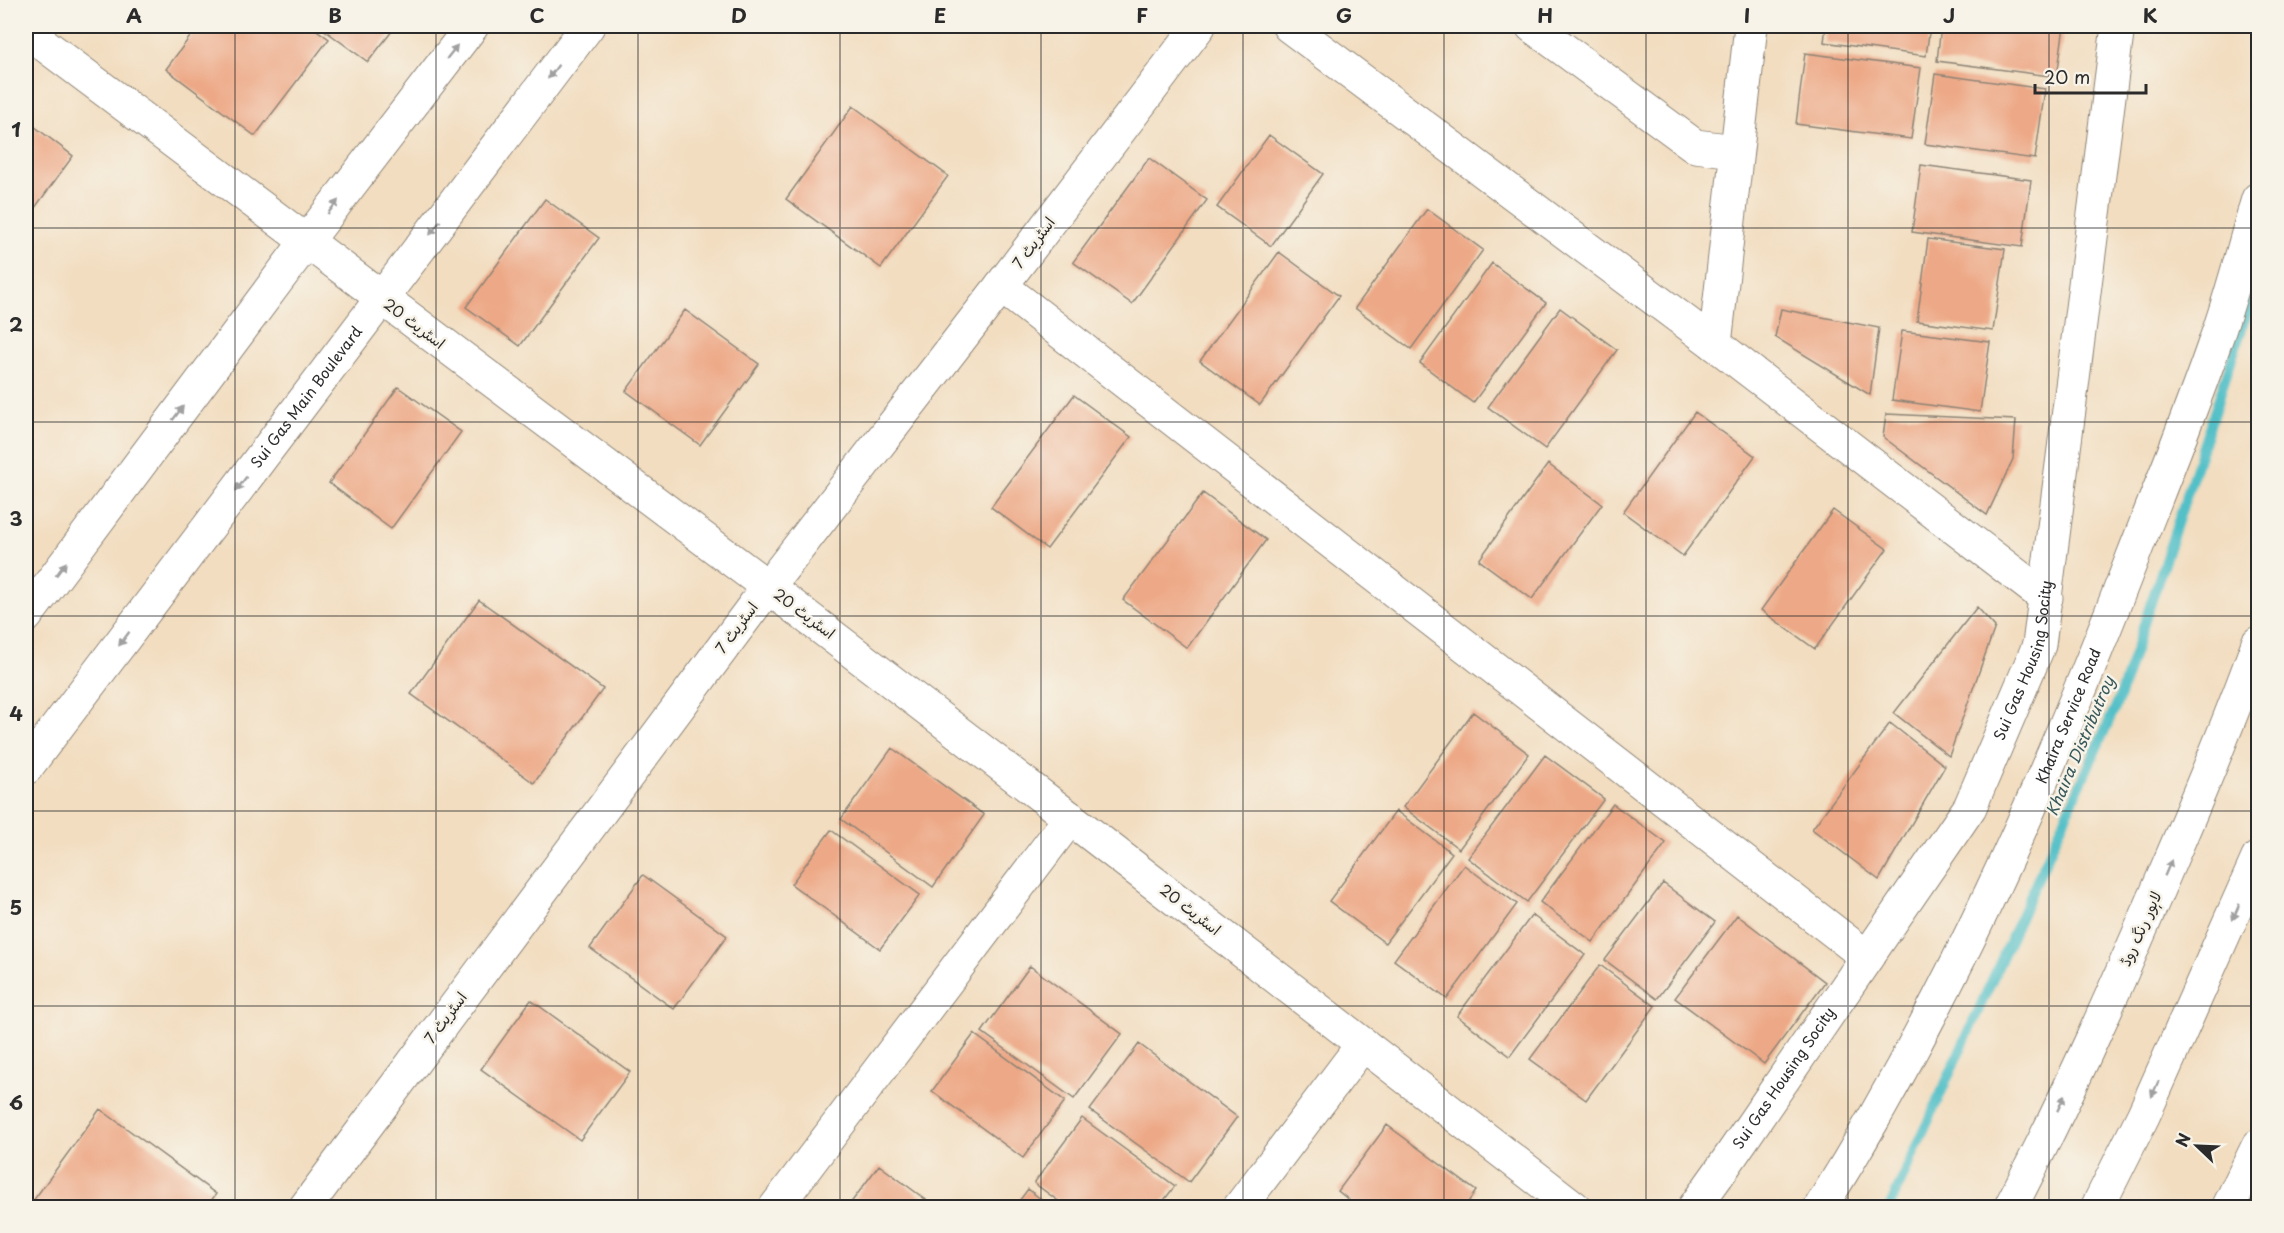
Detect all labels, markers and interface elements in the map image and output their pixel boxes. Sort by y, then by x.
text: A [126,0,142,30]
text: B [328,0,342,30]
text: C [529,0,545,30]
text: D [731,0,747,30]
text: E [934,0,946,30]
text: F [1136,0,1148,30]
text: G [1336,0,1352,30]
text: H [1537,0,1553,30]
text: I [1744,0,1750,30]
text: J [1943,0,1955,30]
text: K [2143,0,2158,30]
one-way arrow [445,45,457,60]
scale bar [2035,57,2146,95]
text: 20 m [2044,63,2090,90]
one-way arrow [547,65,559,80]
text: 1 [11,114,21,144]
one-way arrow [326,199,338,214]
street label: اسٹریٹ 7 [1006,212,1060,273]
one-way arrow [429,219,441,235]
street label: اسٹریٹ 20 [379,292,451,354]
text: 2 [9,309,23,339]
street label: Sui Gas Main Boulevard [244,321,367,472]
one-way arrow [171,405,183,420]
one-way arrow [236,476,248,491]
text: 3 [9,503,23,533]
one-way arrow [54,561,67,577]
street label: Sui Gas Housing Socity [1987,579,2057,744]
street label: اسٹریٹ 20 [769,582,841,644]
street label: اسٹریٹ 7 [709,597,763,658]
one-way arrow [117,631,130,647]
street label: Khaira Service Road [2029,644,2106,787]
water label: Khaira Distributroy [2039,671,2120,819]
text: 4 [9,698,23,728]
one-way arrow [2163,859,2173,877]
street label: اسٹریٹ 20 [1155,878,1226,940]
street label: لاہور رنگ روڈ [2113,887,2167,970]
text: 5 [10,892,22,922]
one-way arrow [2231,903,2240,920]
street label: اسٹریٹ 7 [418,987,472,1048]
street label: Sui Gas Housing Socity [1726,1002,1840,1153]
one-way arrow [2151,1081,2160,1098]
text: 6 [9,1087,23,1117]
one-way arrow [2057,1095,2066,1112]
north arrow [2167,1116,2227,1176]
text: N [2169,1129,2196,1150]

